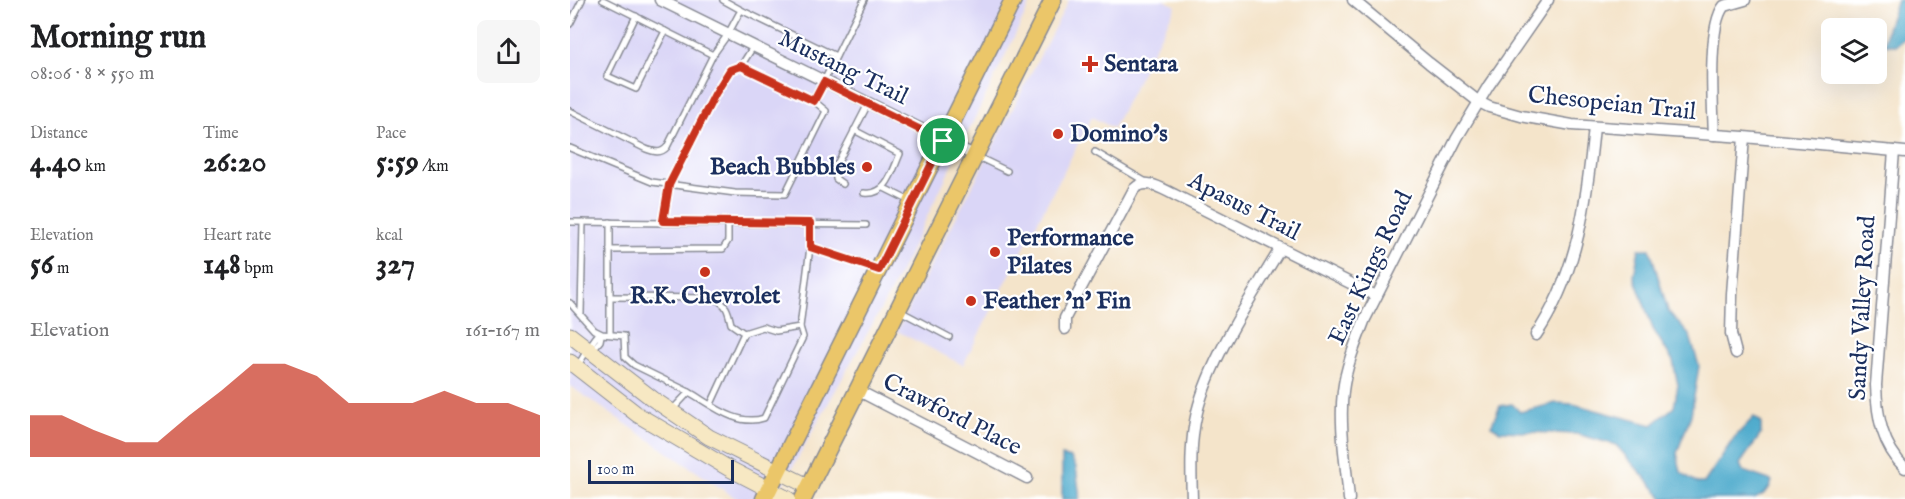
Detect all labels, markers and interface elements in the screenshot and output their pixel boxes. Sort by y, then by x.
text: Morning run [30,17,206,59]
map controls [1821,18,1887,84]
button: layers [1821,18,1887,84]
button: share [477,20,540,83]
street label: Mustang Trail [773,23,913,113]
place label: Sentara [1104,49,1178,80]
marker: Sentara [1081,55,1099,73]
text: 08:06 · 8 × 550 m [30,61,155,86]
street label: Chesopeian Trail [1526,80,1698,128]
pin [917,115,968,166]
place label: Domino's [1070,119,1168,150]
text: Distance [30,124,88,144]
text: Time [203,124,239,144]
text: Pace [376,124,406,144]
icon: arrive [926,124,959,157]
marker: Domino's [1051,127,1065,141]
text: 4.40 [30,144,81,182]
text: 26:20 [203,144,266,182]
text: 5:59 [376,144,419,182]
place label: Beach Bubbles [710,152,856,183]
text: km [81,157,106,177]
text: /km [419,157,449,177]
marker: Beach Bubbles [860,160,874,174]
street label: Apasus Trail [1182,165,1306,249]
street label: East Kings Road [1322,186,1420,350]
street label: Sandy Valley Road [1843,215,1883,401]
place label: Performance Pilates [1007,223,1134,282]
text: Elevation [30,226,93,246]
text: Heart rate [203,226,271,246]
text: kcal [376,226,403,246]
marker: Performance Pilates [988,245,1002,259]
text: 56 [30,246,53,284]
text: 148 [203,246,241,284]
text: 327 [376,246,415,284]
text: m [53,259,69,279]
text: bpm [241,259,274,279]
marker: R.K. Chevrolet [698,265,712,279]
place label: R.K. Chevrolet [630,281,781,312]
place label: Feather 'n' Fin [983,286,1131,317]
marker: Feather 'n' Fin [964,294,978,308]
text: Elevation [30,318,109,343]
text: 161–167 m [465,318,540,343]
street label: Crawford Place [877,367,1027,463]
scale bar [588,457,734,484]
text: 100 m [597,460,634,480]

